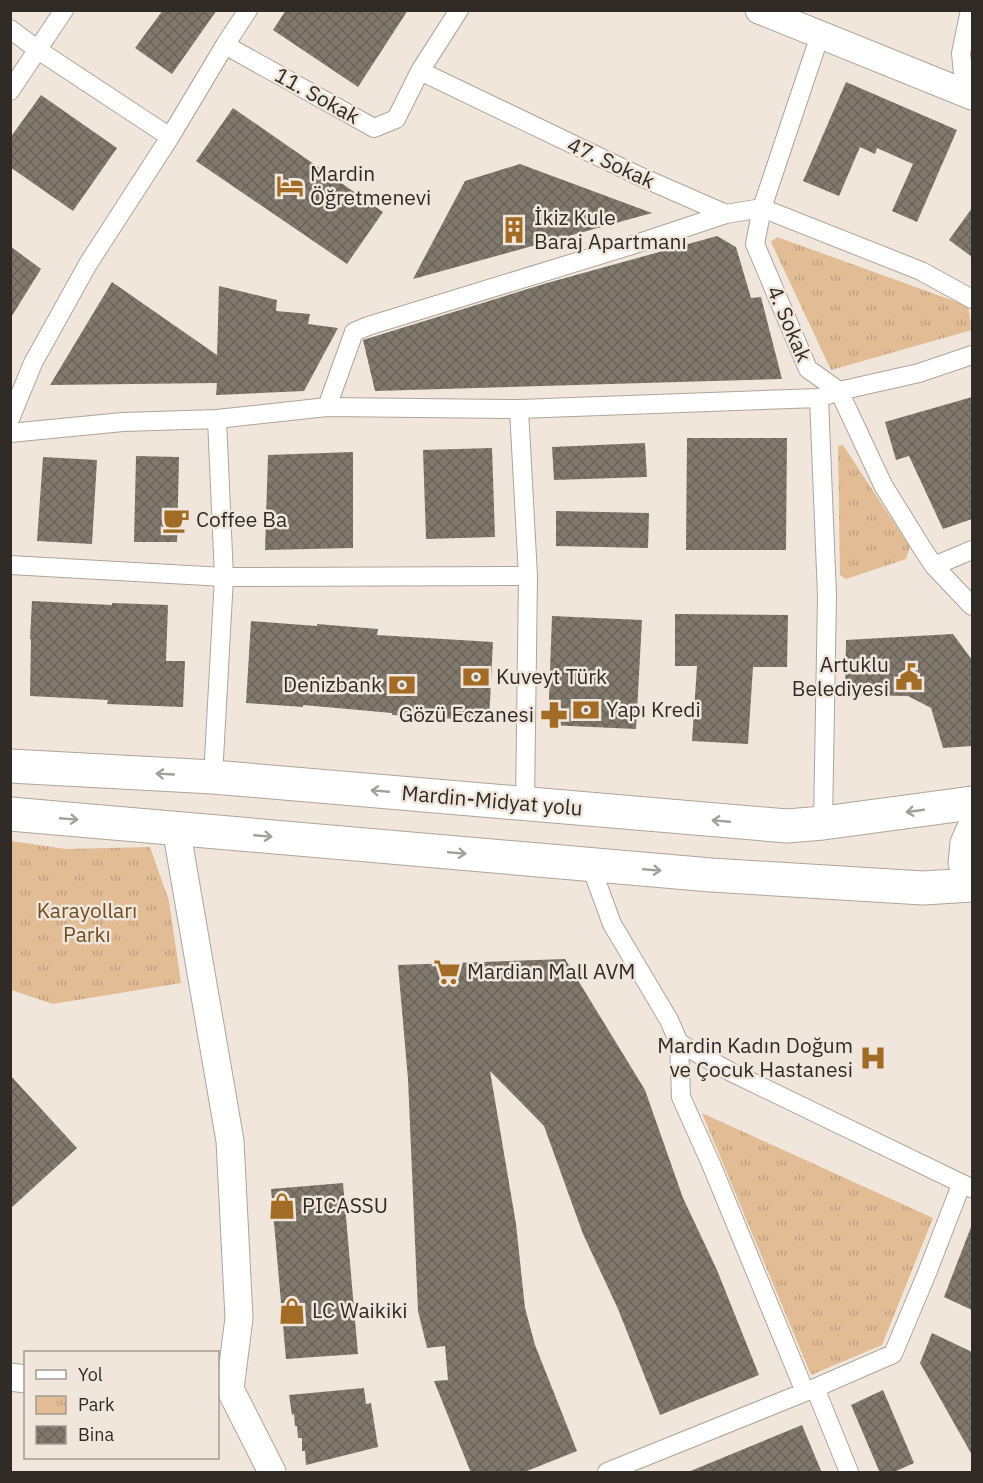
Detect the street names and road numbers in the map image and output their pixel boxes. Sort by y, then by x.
street label: 11. Sokak [270,60,365,130]
street label: 47. Sokak [563,130,660,194]
street label: 4. Sokak [761,281,819,366]
street label: Mardin-Midyat yolu [400,778,584,822]

